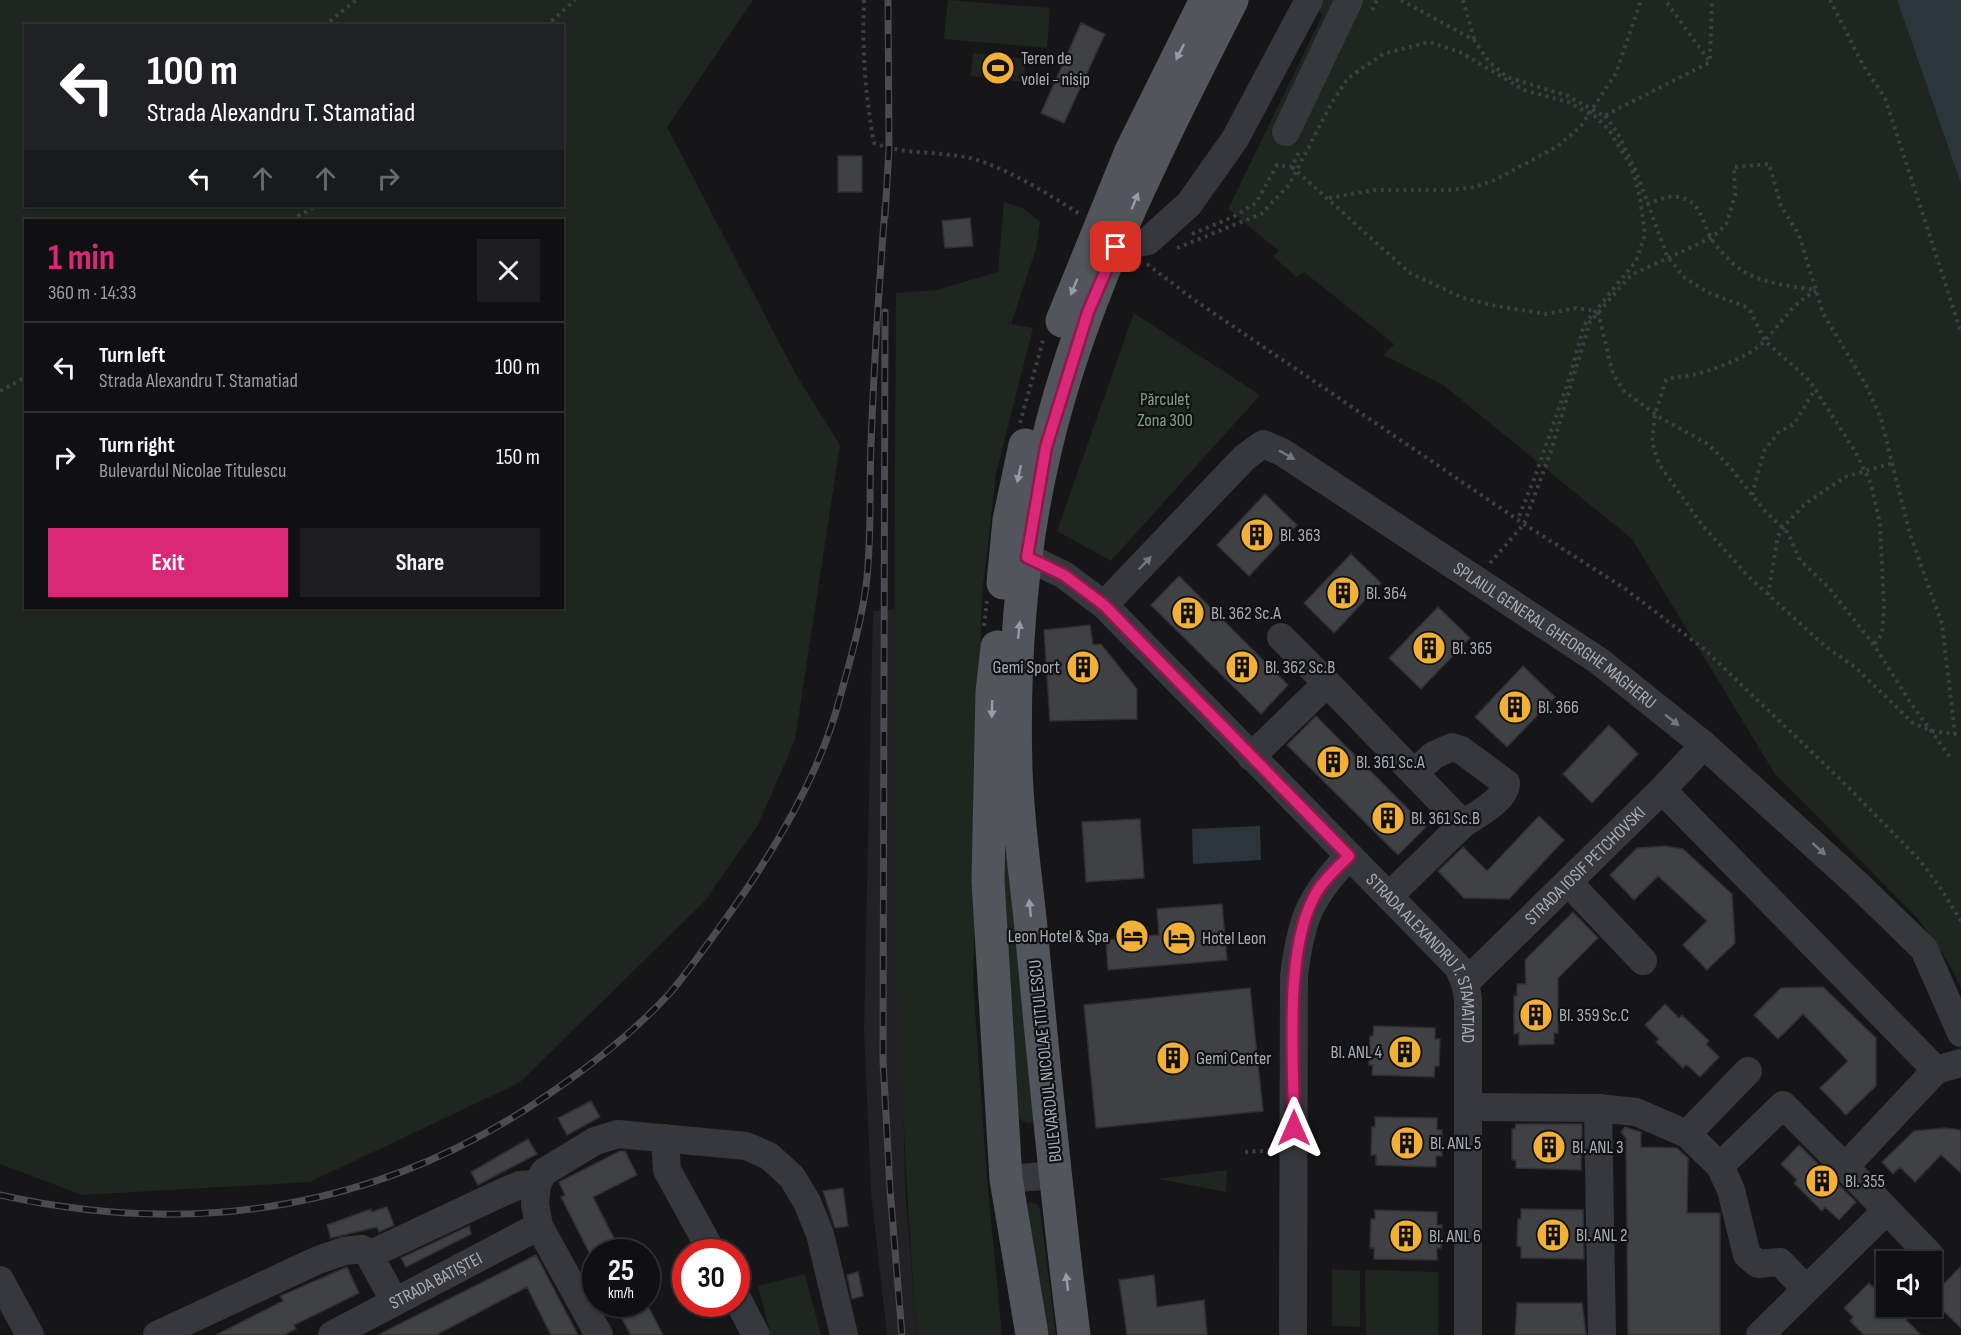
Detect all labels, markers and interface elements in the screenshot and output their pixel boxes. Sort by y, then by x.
one-way arrow [1175,44,1185,61]
text: 100 m [147,46,238,97]
icon: left [48,48,126,126]
place label: Teren de volei - nisip [1021,48,1090,90]
sports icon: Teren de volei - nisip [980,50,1016,86]
text: Strada Alexandru T. Stamatiad [147,97,415,129]
icon: left [183,162,216,195]
icon: ahead [246,162,279,195]
icon: ahead [309,162,342,195]
icon: right [372,162,405,195]
one-way arrow [1130,191,1140,209]
pin [1090,221,1141,272]
icon: arrive [1099,230,1132,263]
text: 1 min [48,237,115,280]
button: close [477,239,540,302]
one-way arrow [1069,278,1078,296]
text: 360 m · 14:33 [48,281,136,305]
text: Turn left [99,342,165,369]
icon: left [48,351,81,384]
text: 100 m [495,354,540,381]
text: Strada Alexandru T. Stamatiad [99,369,298,393]
park label: Părculeț Zona 300 [1137,389,1193,431]
text: Turn right [99,432,175,459]
icon: right [48,441,81,474]
text: 150 m [496,444,540,471]
one-way arrow [1279,450,1296,460]
text: Bulevardul Nicolae Titulescu [99,459,286,483]
one-way arrow [1013,465,1023,483]
building icon: Bl. 363 [1239,517,1275,553]
place label: Bl. 363 [1280,525,1321,546]
button: Exit [48,528,288,597]
button: Share [300,528,540,597]
one-way arrow [1137,557,1151,571]
street label: SPLAIUL GENERAL GHEORGHE MAGHERU [1449,558,1660,714]
building icon: Bl. 364 [1325,575,1361,611]
place label: Bl. 364 [1366,583,1407,604]
building icon: Bl. 362 Sc.A [1170,595,1206,631]
place label: Bl. 362 Sc.A [1211,603,1281,624]
one-way arrow [1015,621,1024,640]
building icon: Bl. 365 [1411,630,1447,666]
place label: Bl. 365 [1452,638,1492,659]
building icon: Gemi Sport [1065,649,1101,685]
building icon: Bl. 362 Sc.B [1224,649,1260,685]
place label: Gemi Sport [992,657,1060,678]
place label: Bl. 362 Sc.B [1265,657,1335,678]
building icon: Bl. 366 [1497,689,1533,725]
place label: Bl. 366 [1538,697,1579,718]
one-way arrow [987,700,997,719]
one-way arrow [1664,714,1680,727]
building icon: Bl. 361 Sc.A [1315,744,1351,780]
place label: Bl. 361 Sc.A [1356,752,1425,773]
building icon: Bl. 361 Sc.B [1370,800,1406,836]
street label: STRADA IOSIF PETCHOVSKI [1521,802,1650,929]
place label: Bl. 361 Sc.B [1411,808,1480,829]
one-way arrow [1811,842,1826,856]
street label: STRADA ALEXANDRU T. STAMATIAD [1362,869,1478,1043]
one-way arrow [1025,899,1035,918]
hotel icon: Leon Hotel & Spa [1114,918,1150,954]
hotel icon: Hotel Leon [1161,920,1197,956]
place label: Leon Hotel & Spa [1008,926,1109,947]
place label: Hotel Leon [1202,928,1266,949]
street label: BULEVARDUL NICOLAE TITULESCU [1024,959,1067,1163]
building icon: Bl. 359 Sc.C [1518,997,1554,1033]
place label: Bl. 359 Sc.C [1559,1005,1629,1026]
building icon: Bl. ANL 4 [1387,1034,1423,1070]
building icon: Gemi Center [1155,1040,1191,1076]
place label: Bl. ANL 4 [1330,1042,1382,1063]
place label: Gemi Center [1196,1048,1271,1069]
position arrow [1262,1096,1326,1160]
building icon: Bl. ANL 5 [1389,1125,1425,1161]
building icon: Bl. ANL 3 [1531,1129,1567,1165]
place label: Bl. ANL 5 [1430,1133,1481,1154]
place label: Bl. ANL 3 [1572,1137,1624,1158]
building icon: Bl. 355 [1804,1163,1840,1199]
place label: Bl. 355 [1845,1171,1885,1192]
building icon: Bl. ANL 2 [1535,1217,1571,1253]
building icon: Bl. ANL 6 [1388,1218,1424,1254]
place label: Bl. ANL 2 [1576,1225,1627,1246]
place label: Bl. ANL 6 [1429,1226,1481,1247]
speed limit sign: 30 [672,1239,750,1317]
street label: STRADA BATIȘTEI [386,1248,486,1314]
map controls [1876,1251,1942,1317]
button: sound [1876,1251,1942,1317]
text: 25 [608,1253,634,1289]
one-way arrow [1063,1273,1072,1292]
text: km/h [608,1284,634,1303]

